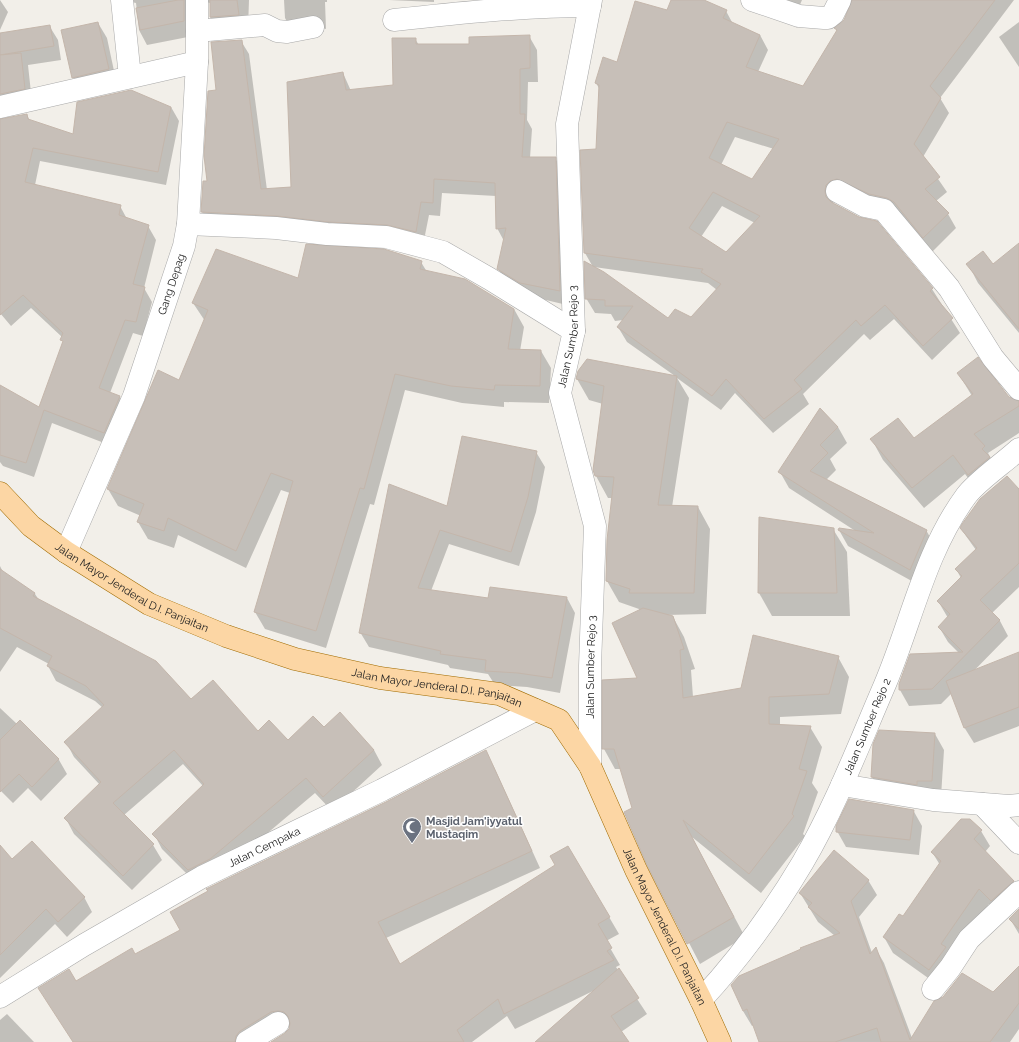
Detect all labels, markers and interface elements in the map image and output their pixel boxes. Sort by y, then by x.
street label: Gang Depag [155,252,188,317]
street label: Jalan Sumber Rejo 3 [555,285,581,389]
street label: Jalan Mayor Jenderal D.I. Panjaitan [53,540,211,635]
street label: Jalan Sumber Rejo 3 [584,615,598,719]
street label: Jalan Mayor Jenderal D.I. Panjaitan [350,665,524,710]
street label: Jalan Sumber Rejo 2 [841,676,893,777]
place label: Masjid Jam'iyyatul Mustaqim [426,815,523,841]
mosque icon: Masjid Jam'iyyatul Mustaqim [401,816,423,844]
street label: Jalan Cempaka [226,824,302,870]
street label: Jalan Mayor Jenderal D.I. Panjaitan [621,846,709,1007]

